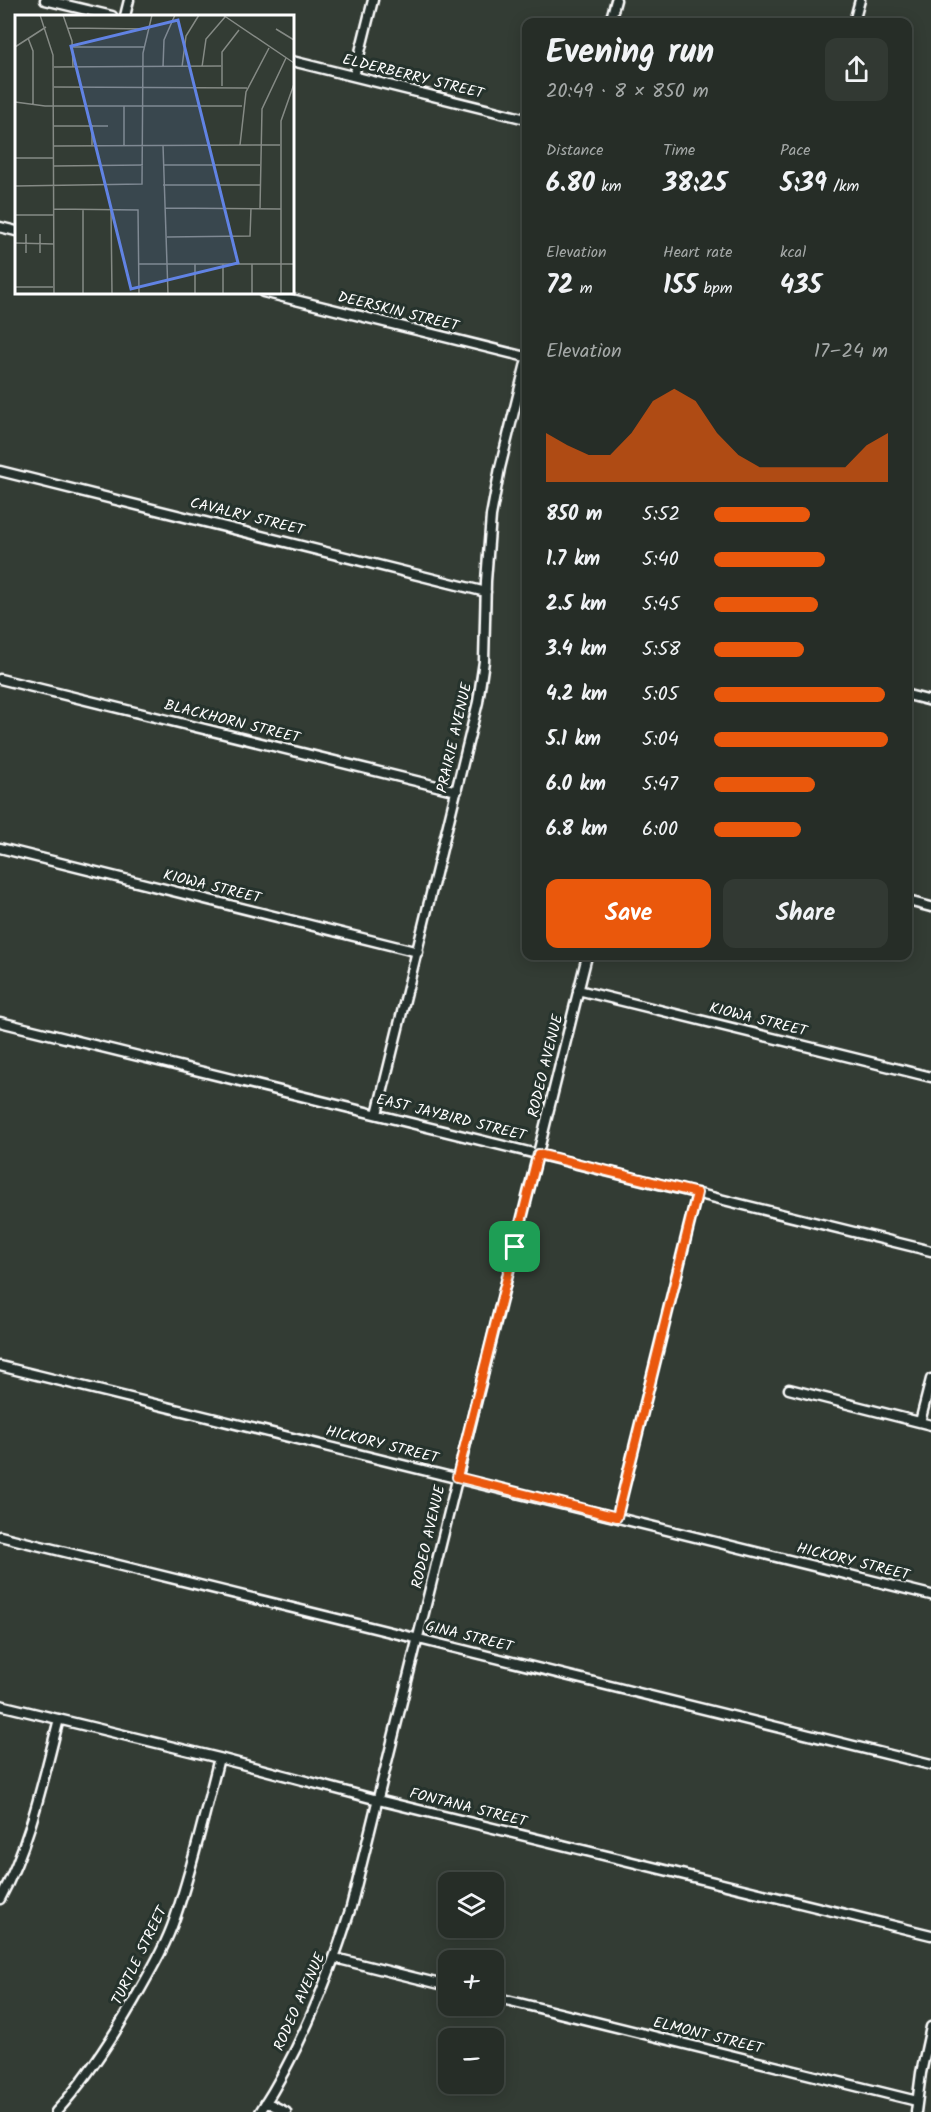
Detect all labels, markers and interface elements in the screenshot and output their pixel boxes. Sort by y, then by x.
inset map [15,15,294,294]
text: Evening run [546,27,714,80]
button: share [825,38,888,101]
street label: ELDERBERRY STREET [340,48,488,107]
text: 20:49 · 8 × 850 m [546,76,709,108]
text: Distance [546,138,604,163]
text: Time [663,138,695,163]
text: Pace [780,138,811,163]
text: 6.80 [546,163,595,205]
text: 38:25 [663,163,727,205]
text: 5:39 [780,163,827,205]
text: km [595,174,622,199]
text: /km [827,174,859,199]
text: Elevation [546,240,607,265]
text: Heart rate [663,240,733,265]
text: kcal [780,240,806,265]
text: 72 [546,265,573,307]
text: 155 [663,265,697,307]
text: 435 [780,265,822,307]
text: m [573,276,593,301]
text: bpm [697,276,732,301]
street label: DEERSKIN STREET [335,285,463,339]
text: Elevation [546,336,622,368]
text: 17–24 m [814,336,888,368]
street label: CAVALRY STREET [187,491,309,543]
text: 850 m [546,499,602,531]
text: 5:52 [642,499,680,531]
text: 1.7 km [546,544,600,576]
text: 5:40 [642,544,679,576]
text: 2.5 km [546,589,606,621]
text: 5:45 [642,589,679,621]
text: 3.4 km [546,634,607,666]
text: 5:58 [642,634,680,666]
street label: PRAIRIE AVENUE [431,679,480,796]
text: 4.2 km [546,679,607,711]
text: 5:05 [642,679,678,711]
street label: BLACKHORN STREET [162,694,304,751]
text: 5.1 km [546,724,601,756]
text: 5:04 [642,724,679,756]
text: 6.0 km [546,769,606,801]
text: 5:47 [642,769,678,801]
text: 6.8 km [546,814,607,846]
text: 6:00 [642,814,678,846]
street label: KIOWA STREET [161,863,265,911]
button: Save [546,879,711,948]
button: Share [723,879,888,948]
street label: KIOWA STREET [707,996,811,1044]
street label: RODEO AVENUE [522,1011,571,1120]
street label: EAST JAYBIRD STREET [374,1088,530,1149]
pin [489,1221,540,1272]
icon: arrive [498,1230,531,1263]
street label: HICKORY STREET [323,1419,443,1471]
street label: RODEO AVENUE [405,1482,453,1591]
street label: HICKORY STREET [794,1536,914,1588]
street label: GINA STREET [423,1615,517,1660]
street label: FONTANA STREET [407,1782,531,1835]
map controls [438,1872,504,2094]
button: layers [438,1872,504,1938]
street label: TURTLE STREET [106,1901,175,2009]
street label: RODEO AVENUE [268,1948,333,2055]
button: + [438,1950,504,2016]
street label: ELMONT STREET [651,2011,767,2062]
button: − [438,2028,504,2094]

